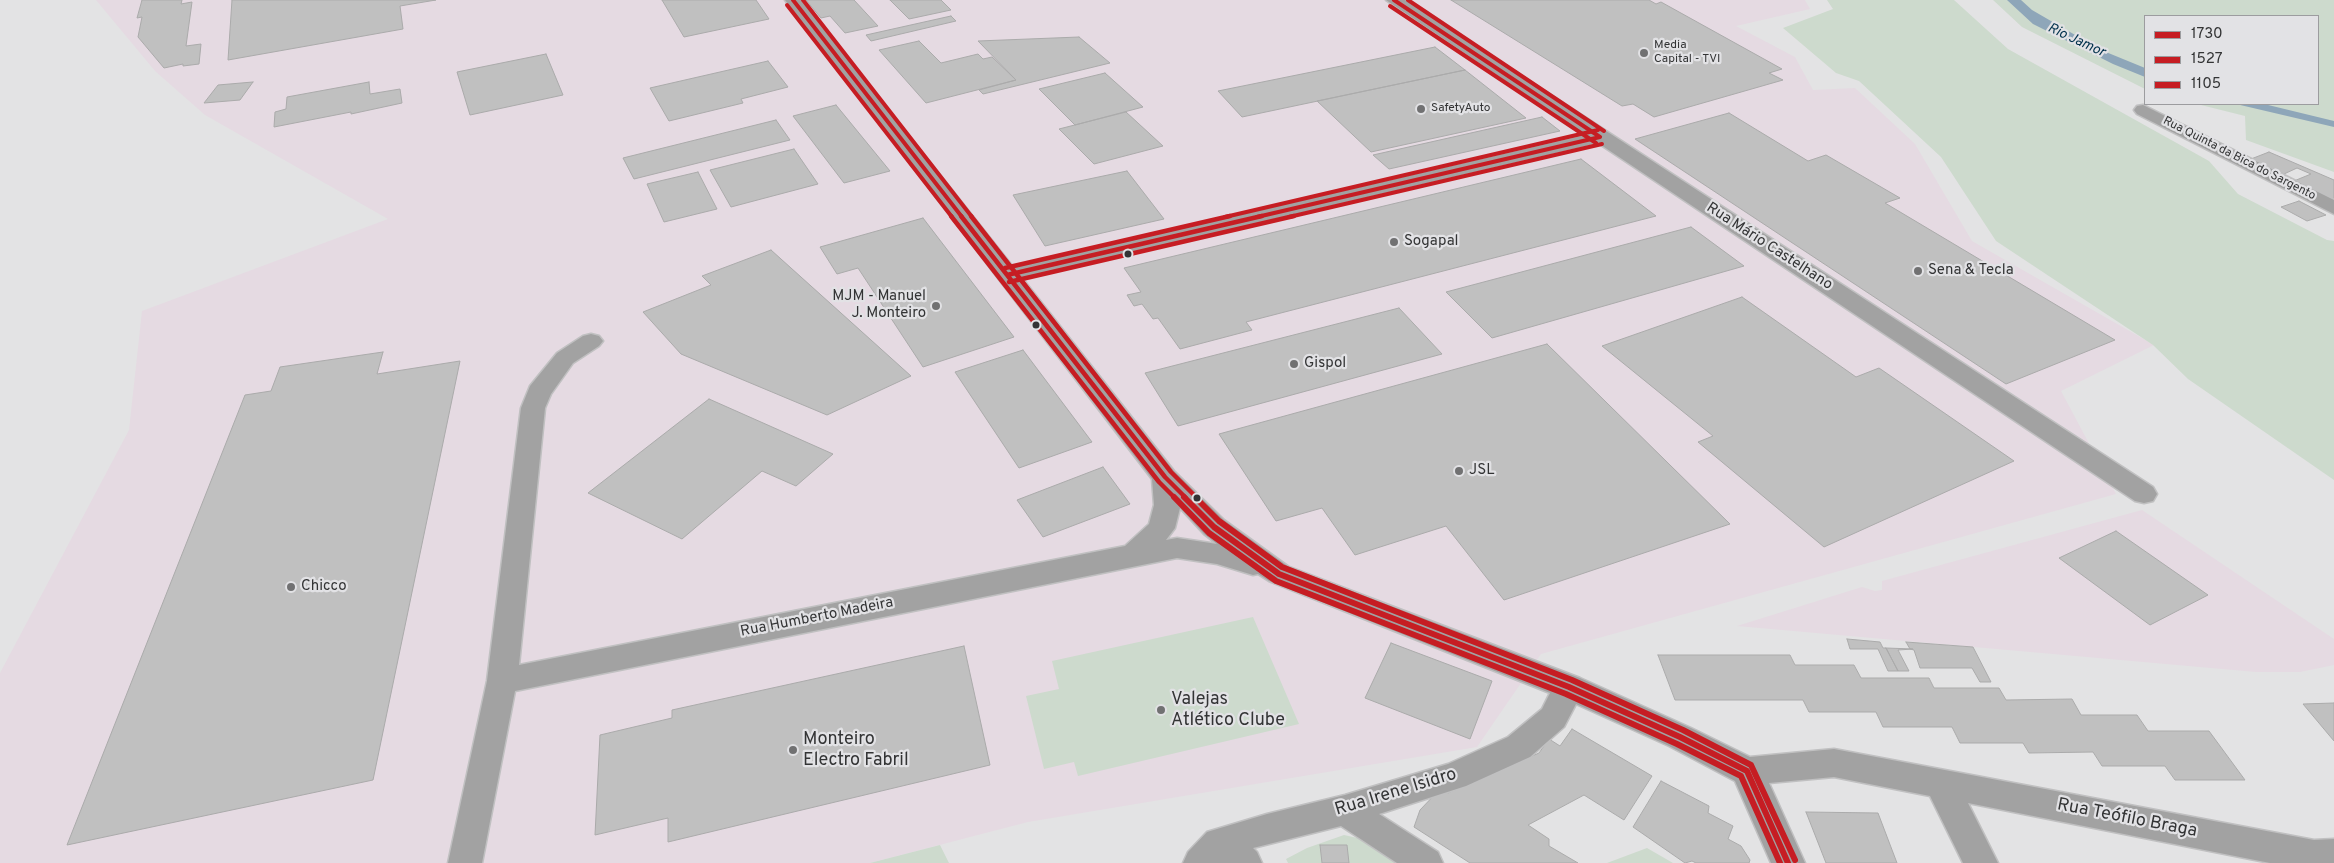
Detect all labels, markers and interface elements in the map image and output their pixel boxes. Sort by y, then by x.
legend [2144,15,2319,105]
water label: Rio Jamor [2045,20,2107,62]
text: 1730 [2191,25,2223,44]
place label: Media Capital - TVI [1654,39,1720,67]
marker: Media Capital - TVI [1638,47,1650,59]
text: 1527 [2191,50,2223,69]
text: 1105 [2191,75,2221,94]
place label: SafetyAuto [1431,102,1491,116]
marker: SafetyAuto [1415,103,1427,115]
street label: Rua Quinta da Bica do Sargento [2160,114,2318,204]
street label: Rua Mário Castelhano [1703,199,1835,295]
place label: Sogapal [1404,233,1458,251]
marker: Sogapal [1388,236,1400,248]
unlabelled marker [1123,249,1133,259]
place label: Sena & Tecla [1928,262,2014,280]
marker: Sena & Tecla [1912,265,1924,277]
place label: MJM - Manuel J. Monteiro [832,288,926,323]
marker: MJM - Manuel J. Monteiro [930,300,942,312]
unlabelled marker [1031,320,1041,330]
place label: Gispol [1304,355,1346,373]
marker: Gispol [1288,358,1300,370]
place label: JSL [1469,462,1495,480]
marker: JSL [1453,465,1465,477]
unlabelled marker [1192,493,1202,503]
place label: Chicco [301,578,347,596]
marker: Chicco [285,581,297,593]
street label: Rua Humberto Madeira [739,594,895,642]
place label: Valejas Atlético Clube [1171,689,1285,732]
marker: Valejas Atlético Clube [1155,704,1167,716]
place label: Monteiro Electro Fabril [803,729,909,772]
marker: Monteiro Electro Fabril [787,744,799,756]
street label: Rua Irene Isidro [1333,764,1459,822]
street label: Rua Teófilo Braga [2055,795,2199,843]

